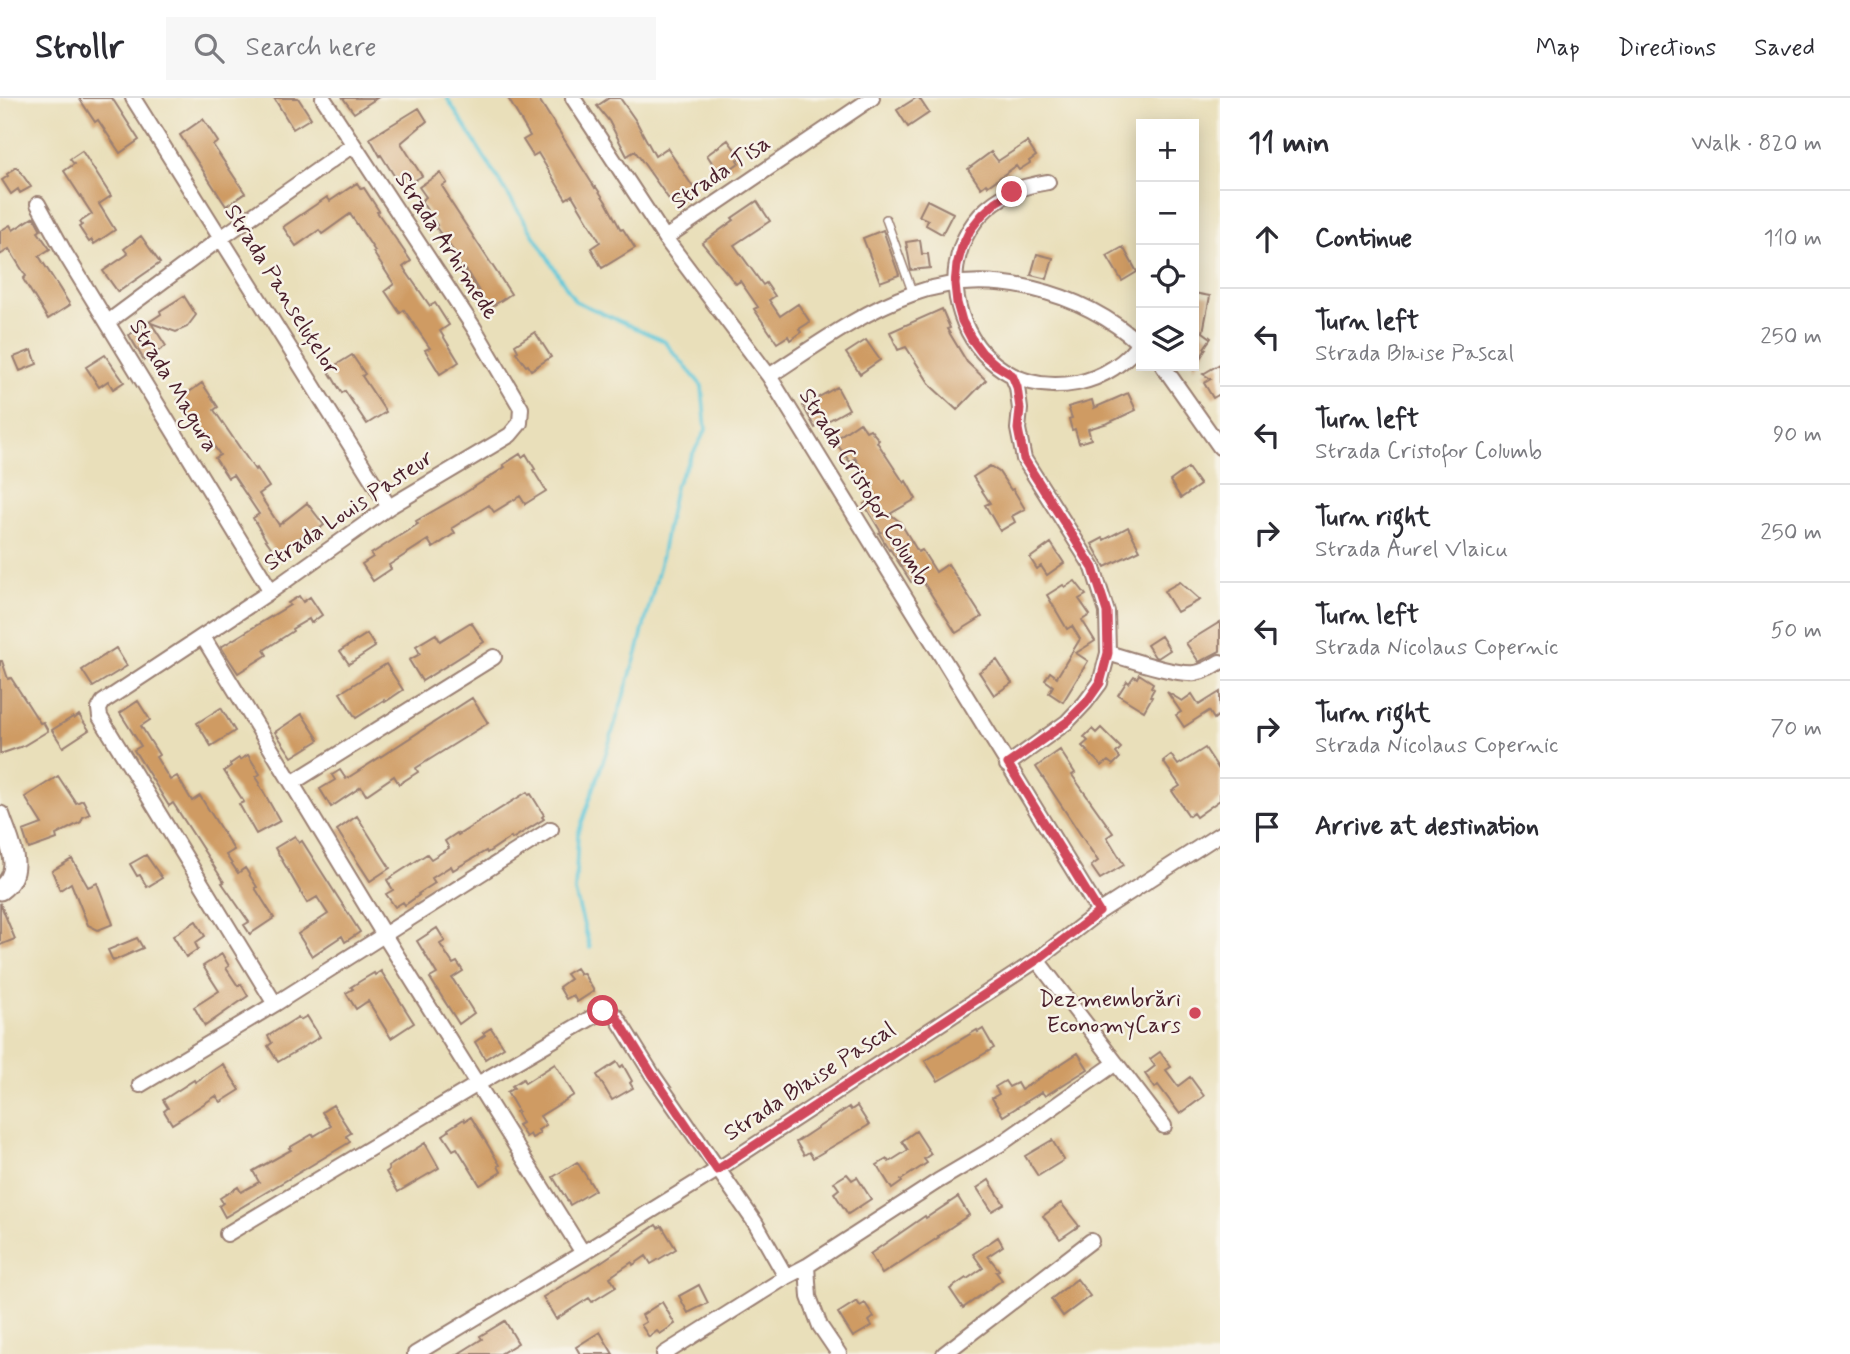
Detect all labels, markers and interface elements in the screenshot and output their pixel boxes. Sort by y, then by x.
search box [166,17,656,80]
text: Strollr [35,26,124,70]
icon: search [190,29,228,67]
text: Search here [246,31,377,65]
text: Map [1536,33,1580,64]
text: Directions [1618,33,1716,64]
text: Saved [1754,33,1815,64]
map controls [1136,119,1199,371]
button: + [1136,119,1199,182]
text: 11 min [1248,124,1330,163]
street label: Strada Tisa [665,129,777,217]
text: Walk · 820 m [1691,129,1822,159]
street label: Strada Arhimede [387,166,505,326]
route end [996,176,1027,207]
button: − [1136,182,1199,245]
street label: Strada Panseluțelor [217,199,346,381]
icon: ahead [1248,220,1286,258]
text: Continue [1315,222,1412,256]
text: 110 m [1763,224,1822,254]
button: locate [1136,245,1199,308]
text: Turn left [1315,305,1419,339]
button: layers [1136,308,1199,371]
street label: Strada Magura [120,314,225,459]
icon: left [1248,318,1286,356]
text: 250 m [1760,322,1822,352]
text: Strada Blaise Pascal [1315,339,1514,369]
street label: Strada Cristofor Columb [790,383,937,592]
text: Turn left [1315,403,1419,437]
icon: left [1248,416,1286,454]
text: 90 m [1773,420,1822,450]
text: Strada Cristofor Columb [1315,437,1542,467]
street label: Strada Louis Pasteur [259,443,440,579]
text: Turn right [1315,501,1431,535]
icon: right [1248,514,1286,552]
text: 250 m [1760,518,1822,548]
text: Strada Aurel Vlaicu [1315,535,1508,565]
text: Turn left [1315,599,1419,633]
icon: left [1248,612,1286,650]
text: 50 m [1771,616,1822,646]
text: Strada Nicolaus Copernic [1315,633,1558,663]
text: Turn right [1315,697,1431,731]
icon: right [1248,710,1286,748]
text: 70 m [1770,714,1822,744]
text: Strada Nicolaus Copernic [1315,731,1558,761]
icon: arrive [1248,808,1286,846]
text: Arrive at destination [1315,810,1539,844]
place label: Dezmembrări EconomyCars [1039,985,1181,1041]
route start [587,995,618,1026]
marker: Dezmembrări EconomyCars [1187,1005,1203,1021]
street label: Strada Blaise Pascal [718,1015,902,1149]

